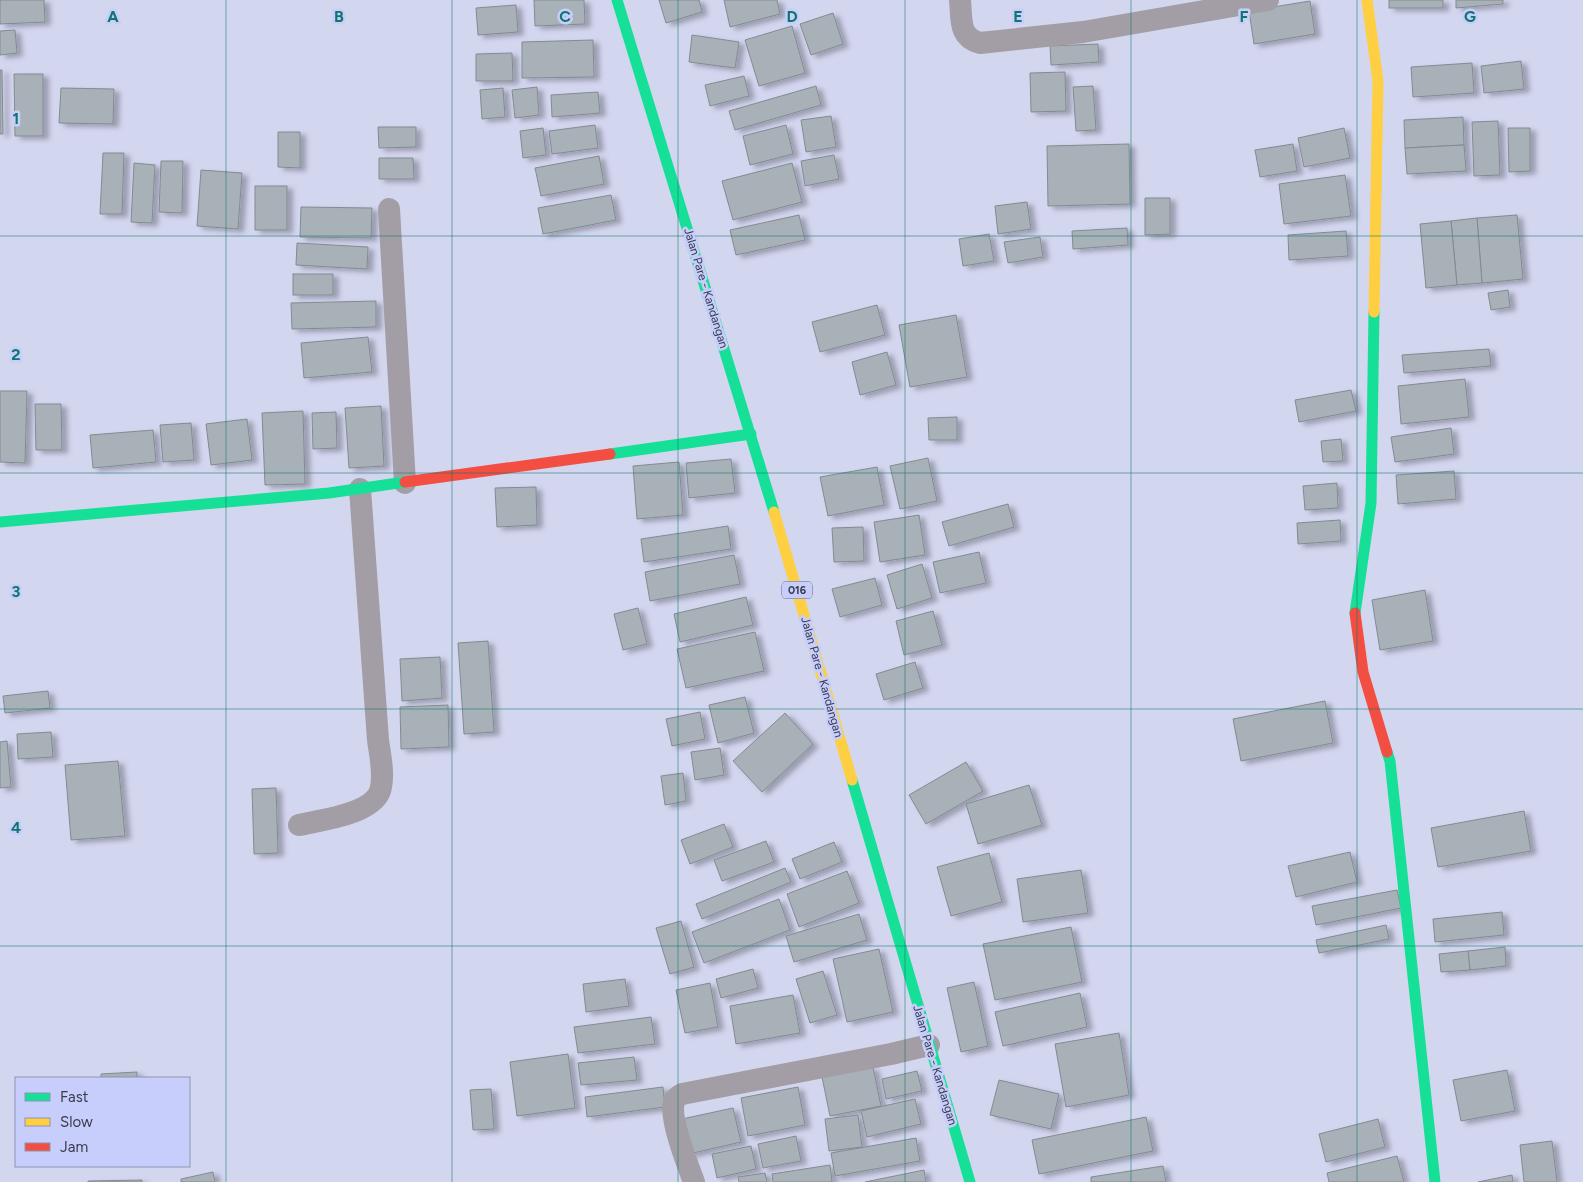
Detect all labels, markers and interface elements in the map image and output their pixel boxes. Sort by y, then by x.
text: A [107,7,119,26]
text: B [334,7,344,26]
text: C [559,7,571,26]
text: D [786,7,798,26]
text: E [1013,7,1023,26]
text: F [1240,7,1249,26]
text: G [1464,7,1476,26]
text: 1 [13,109,19,128]
street label: Jalan Pare - Kandangan [681,226,731,350]
text: 2 [11,345,21,364]
text: 3 [12,582,21,601]
road number: 016 [782,582,812,598]
street label: Jalan Pare - Kandangan [798,615,846,739]
text: 4 [11,818,21,837]
street label: Jalan Pare - Kandangan [910,1003,960,1127]
legend [15,1077,190,1167]
text: Fast [60,1088,89,1106]
text: Slow [60,1113,93,1131]
text: Jam [60,1138,88,1156]

